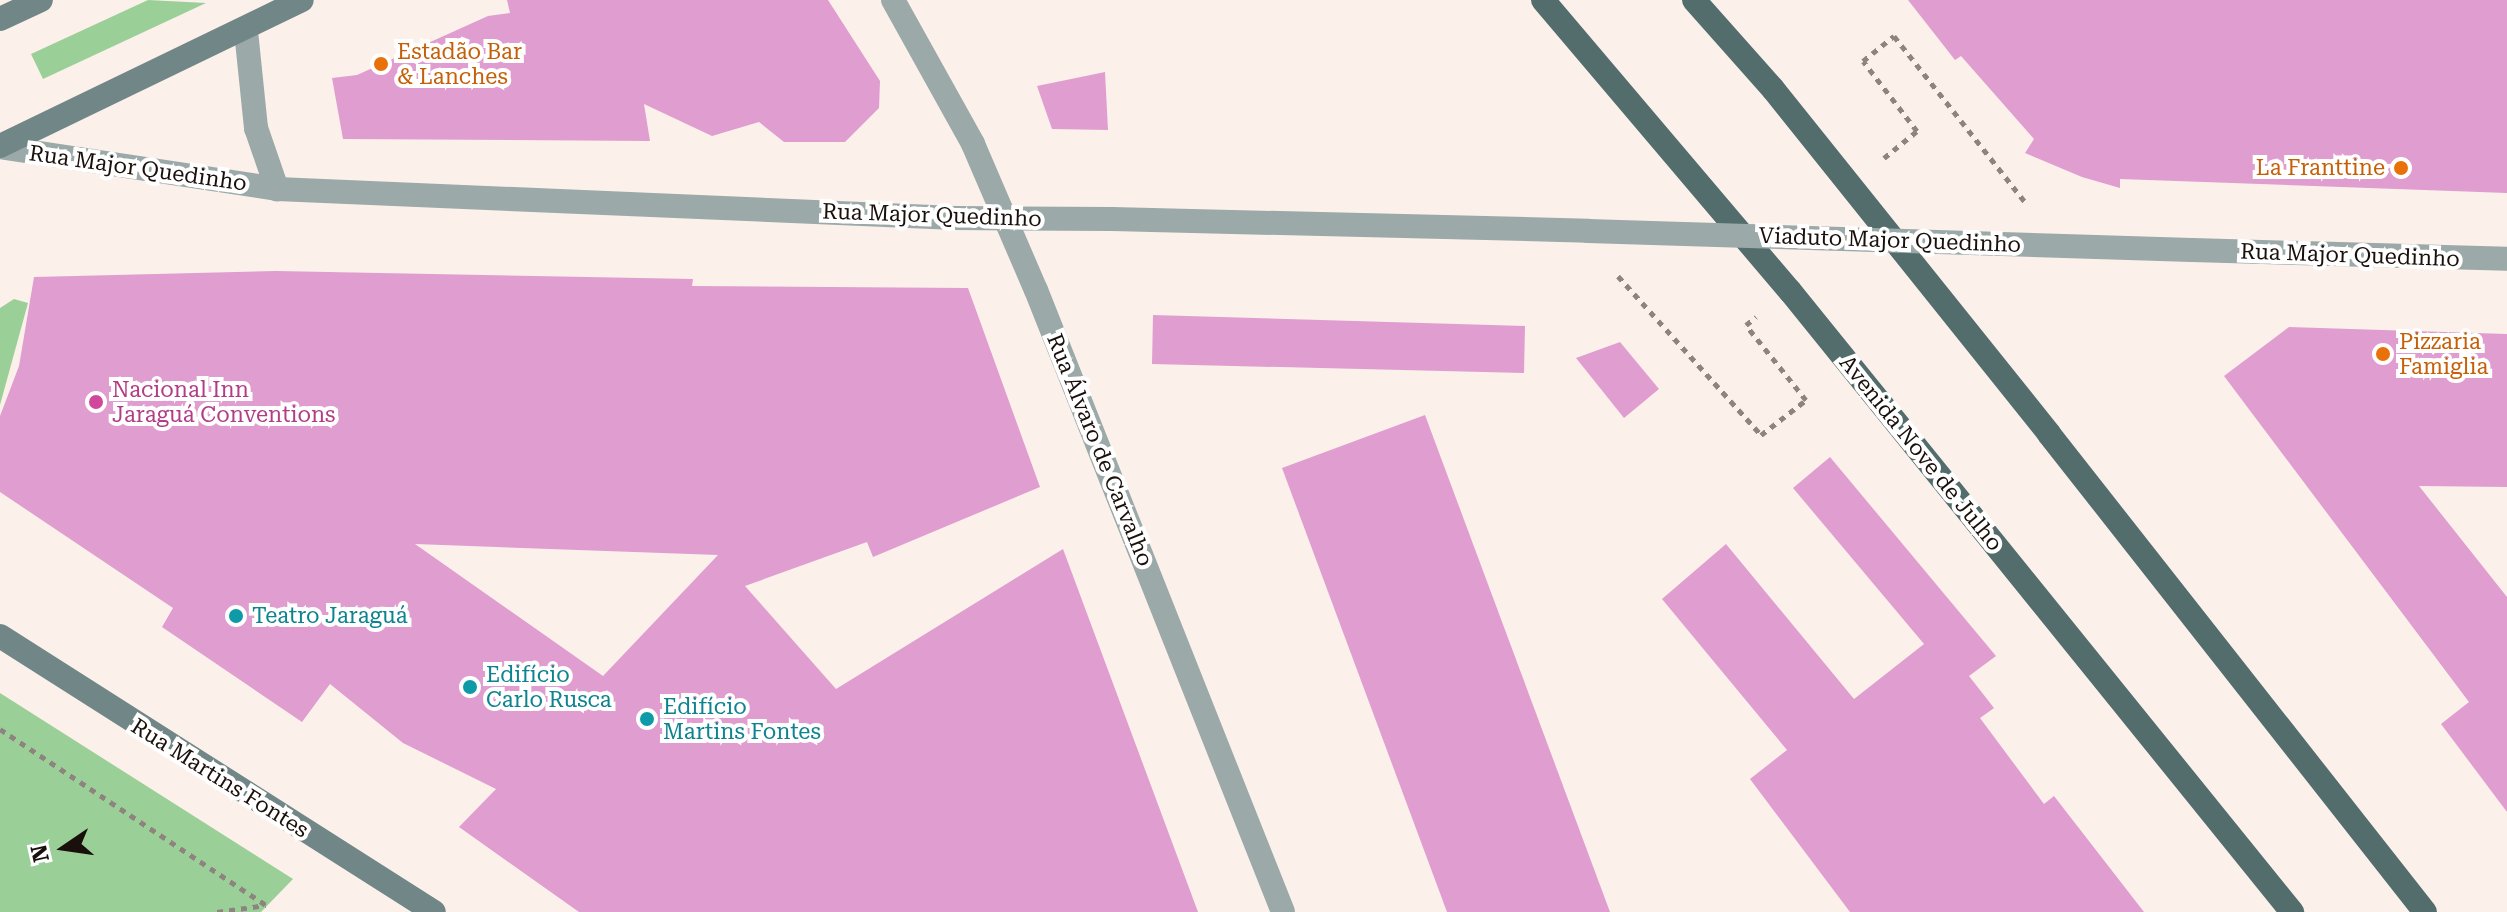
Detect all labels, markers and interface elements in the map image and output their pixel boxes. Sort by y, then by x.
place label: Estadão Bar & Lanches [397,38,522,90]
marker: Estadão Bar & Lanches [372,55,390,73]
street label: Rua Major Quedinho [27,140,249,196]
place label: La Franttine [2256,155,2385,181]
marker: La Franttine [2392,159,2410,177]
street label: Rua Major Quedinho [822,198,1042,232]
street label: Viaduto Major Quedinho [1758,222,2022,258]
street label: Rua Major Quedinho [2240,238,2460,272]
place label: Pizzaria Famiglia [2399,328,2488,380]
street label: Rua Álvaro de Carvalho [1041,330,1159,570]
marker: Pizzaria Famiglia [2374,345,2392,363]
street label: Avenida Nove de Julho [1834,350,2008,556]
place label: Nacional Inn Jaraguá Conventions [112,376,336,428]
marker: Nacional Inn Jaraguá Conventions [87,393,105,411]
place label: Teatro Jaraguá [252,603,408,629]
marker: Teatro Jaraguá [227,607,245,625]
place label: Edifício Carlo Rusca [486,661,612,712]
marker: Edifício Carlo Rusca [461,678,479,696]
place label: Edifício Martins Fontes [663,693,821,744]
marker: Edifício Martins Fontes [638,710,656,728]
street label: Rua Martins Fontes [127,713,313,843]
north arrow [24,808,104,888]
text: N [26,842,54,865]

